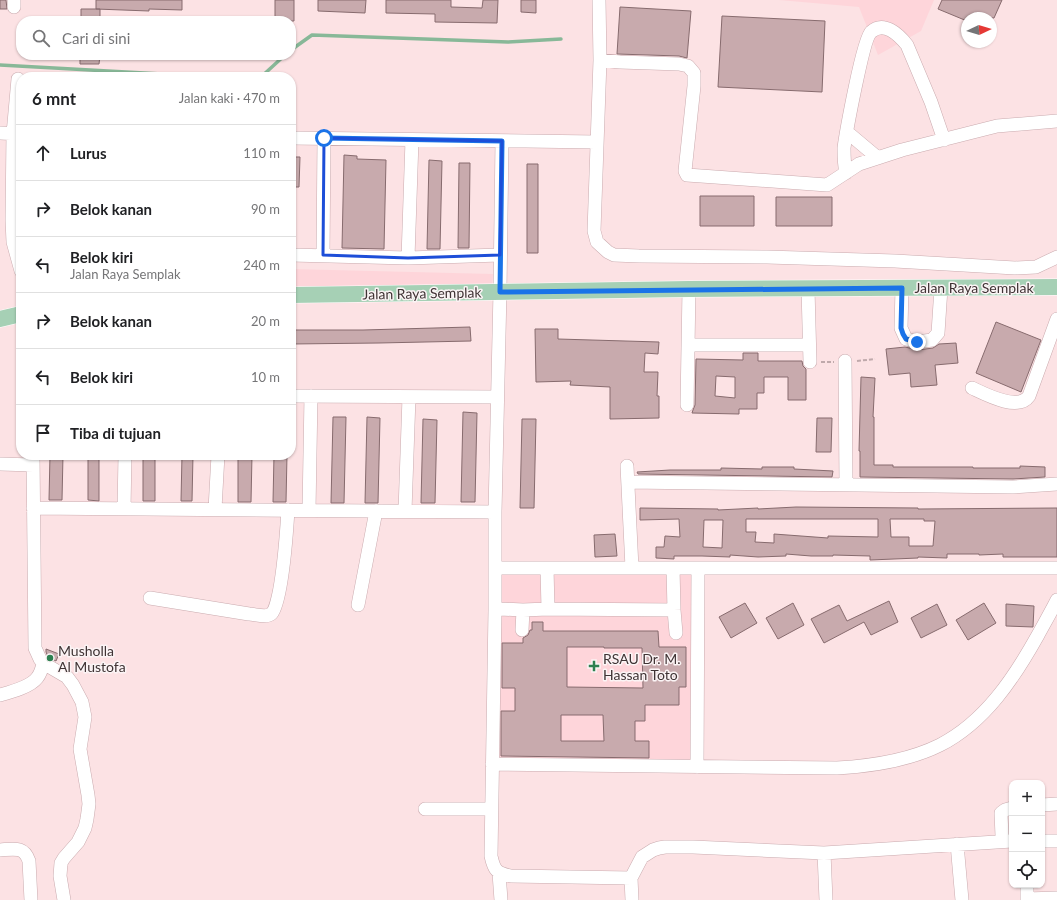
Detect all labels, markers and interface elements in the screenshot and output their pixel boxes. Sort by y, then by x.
north arrow [961,12,997,48]
search box [16,16,296,60]
icon: search [30,27,52,49]
text: Cari di sini [62,29,130,47]
text: 6 mnt [32,88,76,109]
text: Jalan kaki · 470 m [179,90,280,106]
route start [315,129,333,147]
icon: ahead [32,142,54,164]
text: Lurus [70,144,107,162]
text: 110 m [243,145,280,161]
icon: right [32,198,54,220]
text: Belok kanan [70,200,152,218]
text: 90 m [251,201,280,217]
text: Belok kiri [70,248,133,266]
icon: left [32,254,54,276]
text: 240 m [243,257,280,273]
text: Jalan Raya Semplak [70,266,181,282]
street label: Jalan Raya Semplak [914,279,1034,296]
street label: Jalan Raya Semplak [362,283,483,303]
icon: right [32,310,54,332]
text: Belok kanan [70,312,152,330]
text: 20 m [251,313,280,329]
route end [908,333,926,351]
icon: left [32,366,54,388]
text: Belok kiri [70,368,133,386]
text: 10 m [251,369,280,385]
icon: arrive [32,422,54,444]
text: Tiba di tujuan [70,424,161,442]
place label: Musholla Al Mustofa [58,642,126,675]
place label: RSAU Dr. M. Hassan Toto [603,650,681,683]
marker: Musholla Al Mustofa [45,653,55,663]
marker: RSAU Dr. M. Hassan Toto [588,660,600,672]
map controls [1009,780,1045,888]
button: + [1009,780,1045,816]
button: − [1009,816,1045,852]
button: locate [1009,852,1045,888]

